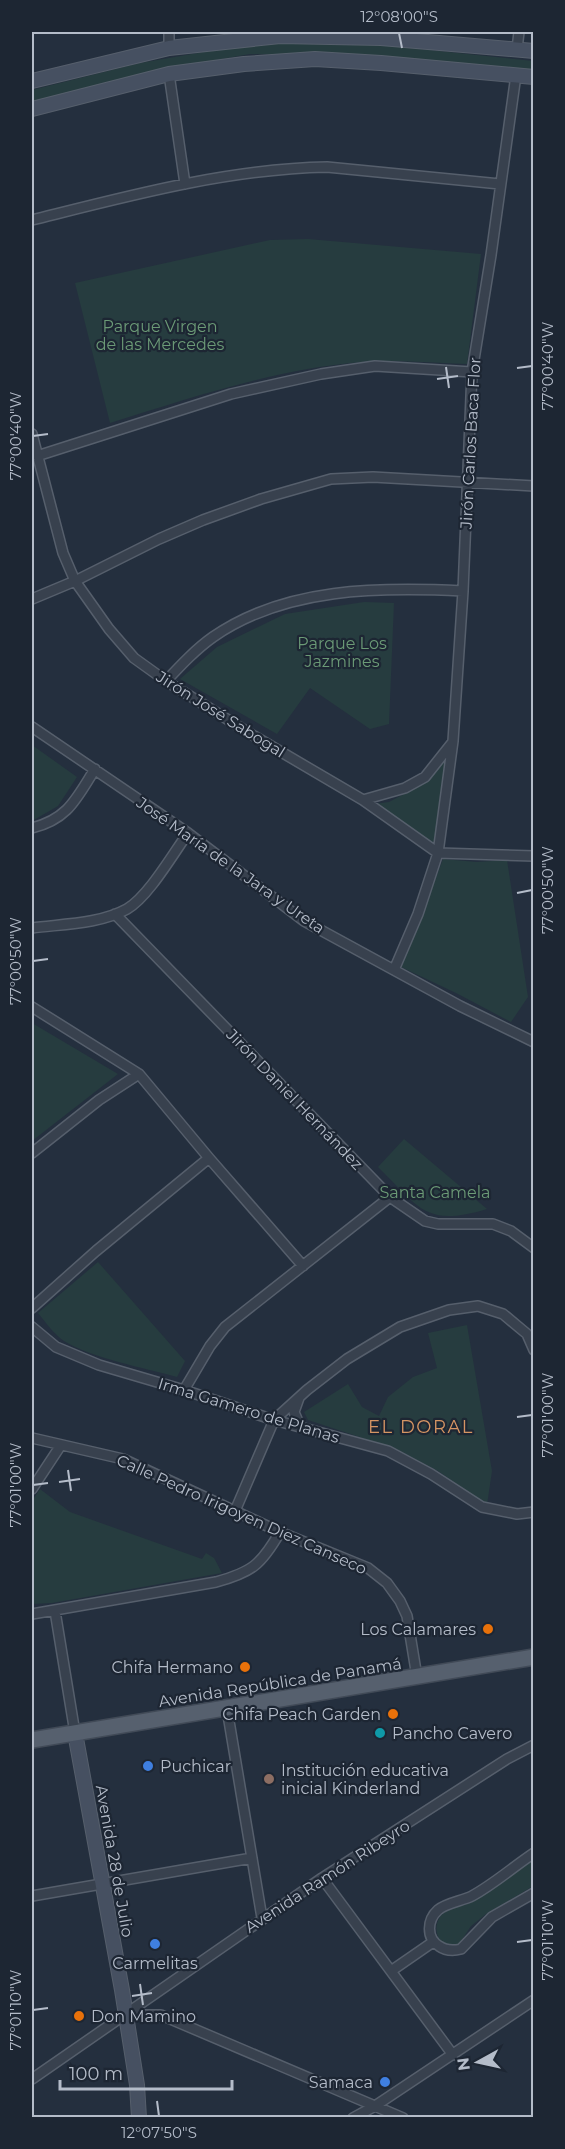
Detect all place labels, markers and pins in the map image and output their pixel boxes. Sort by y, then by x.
place label: Los Calamares [360,1620,476,1639]
marker: Los Calamares [481,1622,495,1636]
place label: Chifa Hermano [111,1658,233,1677]
marker: Chifa Hermano [238,1660,252,1674]
place label: Chifa Peach Garden [222,1705,381,1724]
marker: Chifa Peach Garden [386,1707,400,1721]
place label: Pancho Cavero [392,1724,512,1743]
marker: Pancho Cavero [373,1726,387,1740]
place label: Puchicar [160,1757,231,1776]
marker: Puchicar [141,1759,155,1773]
place label: Institución educativa inicial Kinderland [281,1761,449,1798]
marker: Institución educativa inicial Kinderland [262,1772,276,1786]
marker: Carmelitas [148,1937,162,1951]
place label: Carmelitas [112,1954,198,1973]
place label: Don Mamino [91,2007,196,2026]
marker: Don Mamino [72,2009,86,2023]
place label: Samaca [309,2073,373,2092]
marker: Samaca [378,2075,392,2089]

